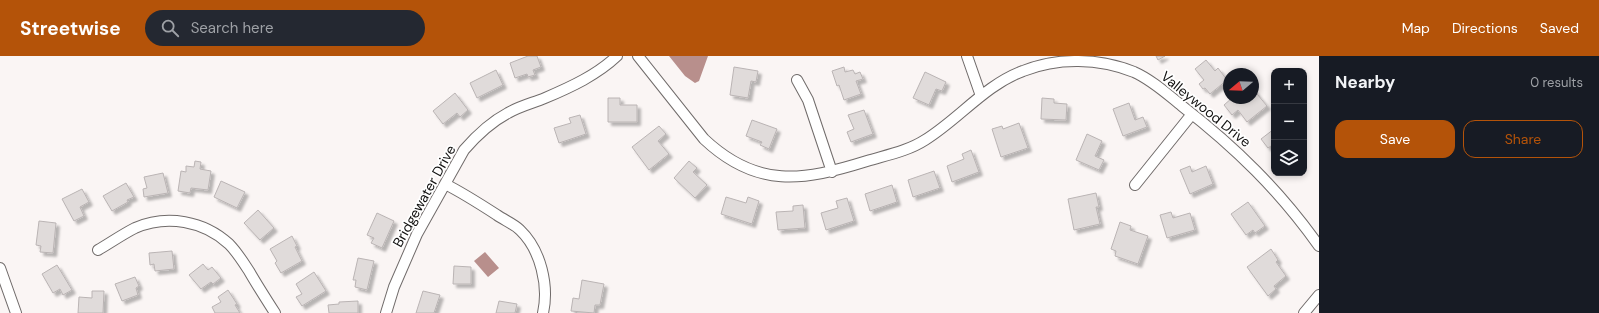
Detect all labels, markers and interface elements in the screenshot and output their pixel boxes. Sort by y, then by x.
search box [145,10,425,46]
text: Streetwise [20,16,121,41]
icon: search [159,17,181,39]
text: Search here [191,18,273,38]
text: Map [1402,19,1430,37]
text: Directions [1452,19,1518,37]
text: Saved [1540,19,1579,37]
street label: Valleywood Drive [1157,67,1255,151]
north arrow [1223,68,1259,104]
map controls [1271,68,1307,176]
button: + [1271,68,1307,104]
text: Nearby [1335,71,1395,93]
text: 0 results [1530,74,1583,91]
button: − [1271,104,1307,140]
button: Save [1335,120,1455,158]
button: Share [1463,120,1583,158]
button: layers [1271,140,1307,176]
street label: Bridgewater Drive [388,142,460,250]

